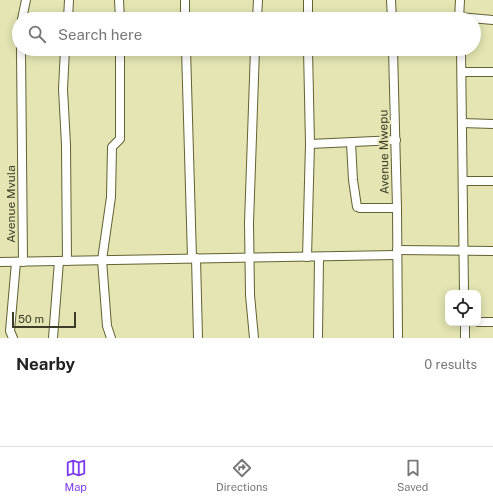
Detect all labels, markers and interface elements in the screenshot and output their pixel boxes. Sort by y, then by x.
search box [12,12,481,56]
icon: search [26,23,48,45]
text: Search here [58,26,142,43]
street label: Avenue Mwepu [376,109,392,195]
street label: Avenue Mvula [4,165,18,243]
map controls [445,290,481,326]
button: locate [445,290,481,326]
scale bar [12,310,76,329]
text: 50 m [18,313,44,325]
text: Nearby [16,354,75,374]
text: 0 results [424,357,477,372]
tab: Map [65,457,87,493]
tab: Directions [216,457,268,493]
tab: Saved [397,457,428,493]

